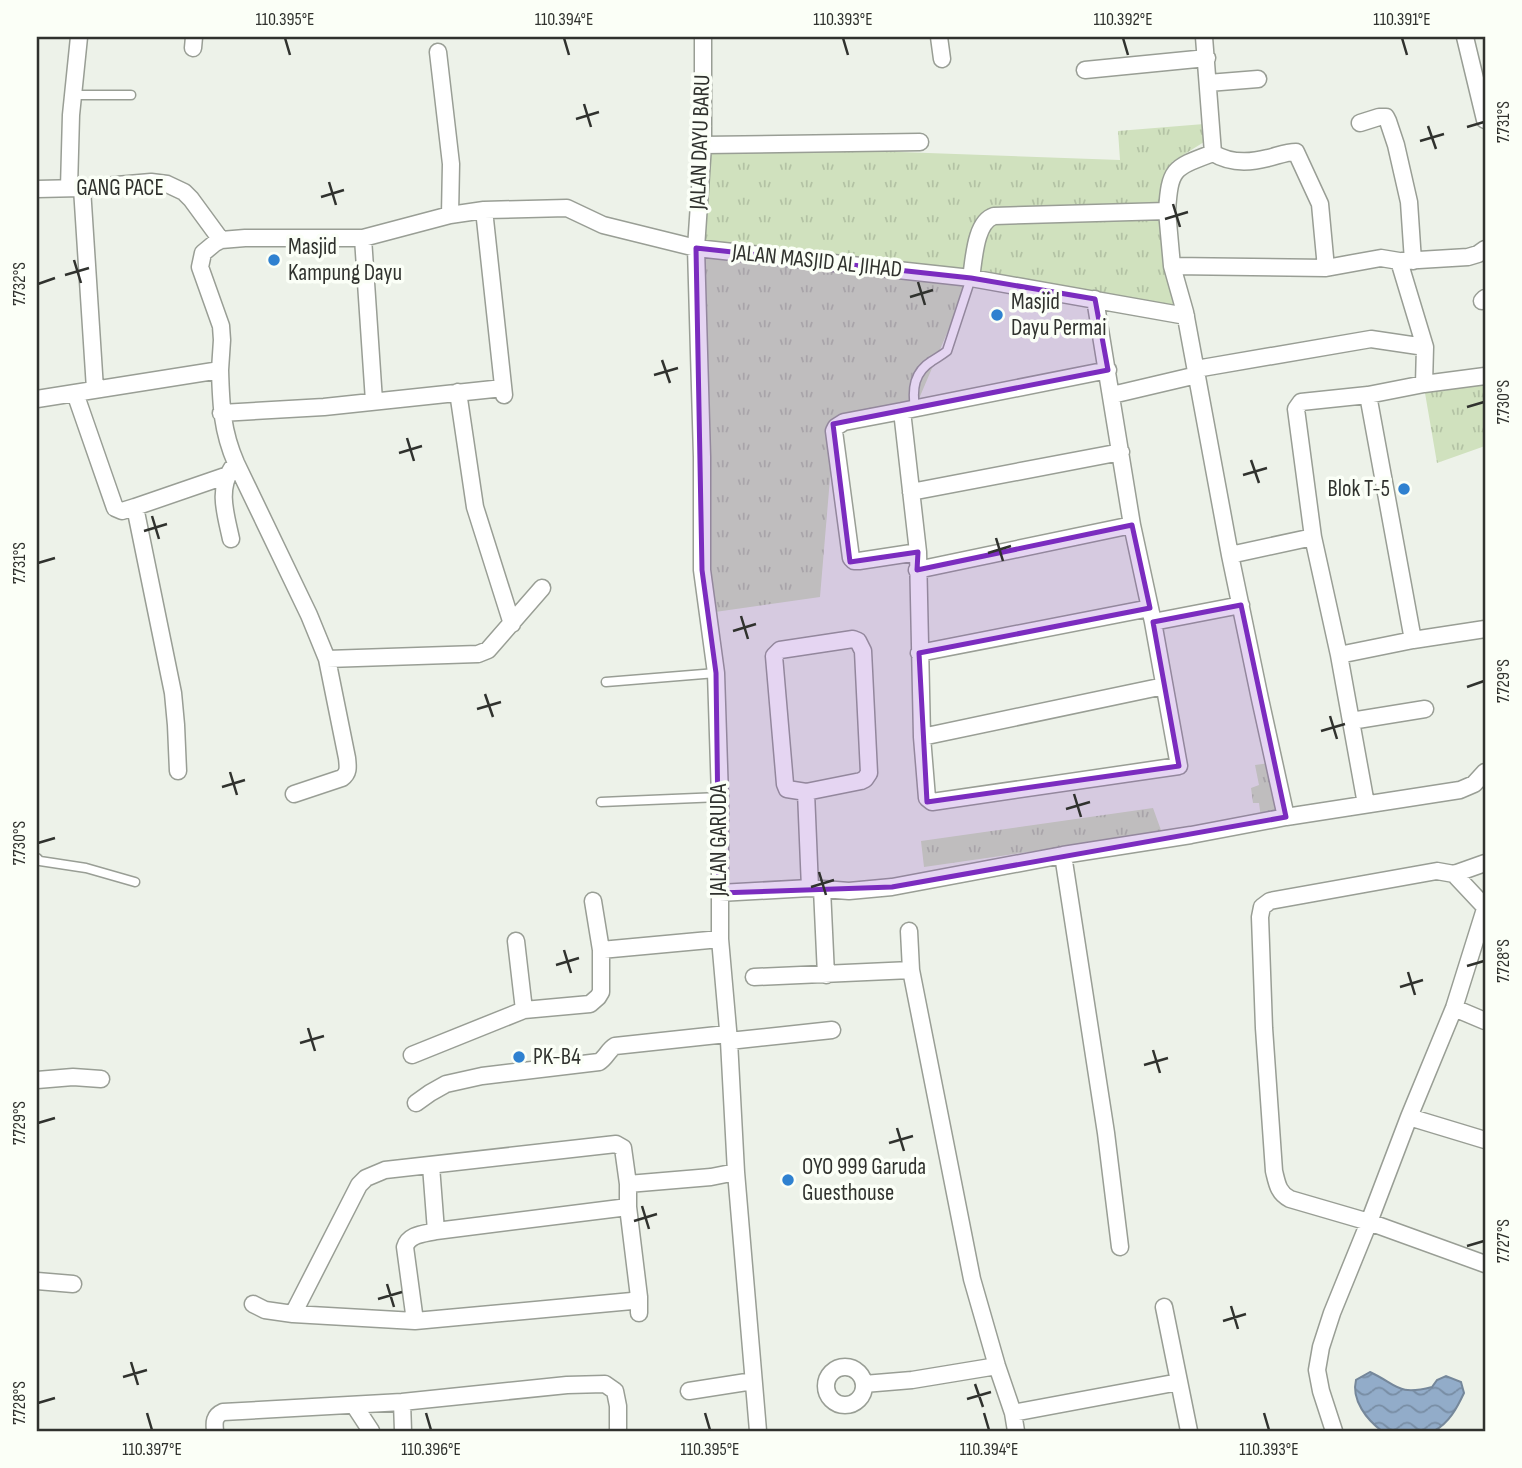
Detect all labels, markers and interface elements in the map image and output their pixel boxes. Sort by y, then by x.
text: 110.395°E [256,9,315,30]
text: 110.394°E [535,9,593,30]
text: 110.393°E [813,9,873,30]
text: 110.392°E [1093,9,1153,30]
text: 110.391°E [1373,9,1431,30]
street label: JALAN DAYU BARU [684,74,716,211]
text: 7.731°S [1493,101,1514,143]
street label: GANG PACE [76,174,164,202]
place label: Masjid Kampung Dayu [288,233,402,287]
street label: JALAN MASJID AL JIHAD [730,238,903,284]
marker: Masjid Kampung Dayu [266,252,282,268]
text: 7.732°S [9,262,30,306]
place label: Masjid Dayu Permai [1011,288,1106,342]
marker: Masjid Dayu Permai [989,307,1005,323]
text: 7.730°S [1493,380,1514,424]
place label: Blok T-5 [1328,475,1390,503]
marker: Blok T-5 [1396,481,1412,497]
text: 7.731°S [9,542,30,584]
text: 7.729°S [1493,659,1514,703]
street label: JALAN GARUDA [705,784,733,897]
text: 7.730°S [9,821,30,865]
text: 7.728°S [1493,939,1514,983]
place label: PK-B4 [533,1043,581,1071]
marker: PK-B4 [511,1049,527,1065]
text: 7.729°S [9,1101,30,1145]
place label: OYO 999 Garuda Guesthouse [802,1153,926,1207]
marker: OYO 999 Garuda Guesthouse [780,1172,796,1188]
text: 7.727°S [1493,1219,1514,1263]
text: 7.728°S [9,1381,30,1425]
text: 110.397°E [122,1439,182,1460]
text: 110.396°E [401,1439,461,1460]
text: 110.395°E [681,1439,740,1460]
text: 110.394°E [960,1439,1018,1460]
text: 110.393°E [1239,1439,1299,1460]

